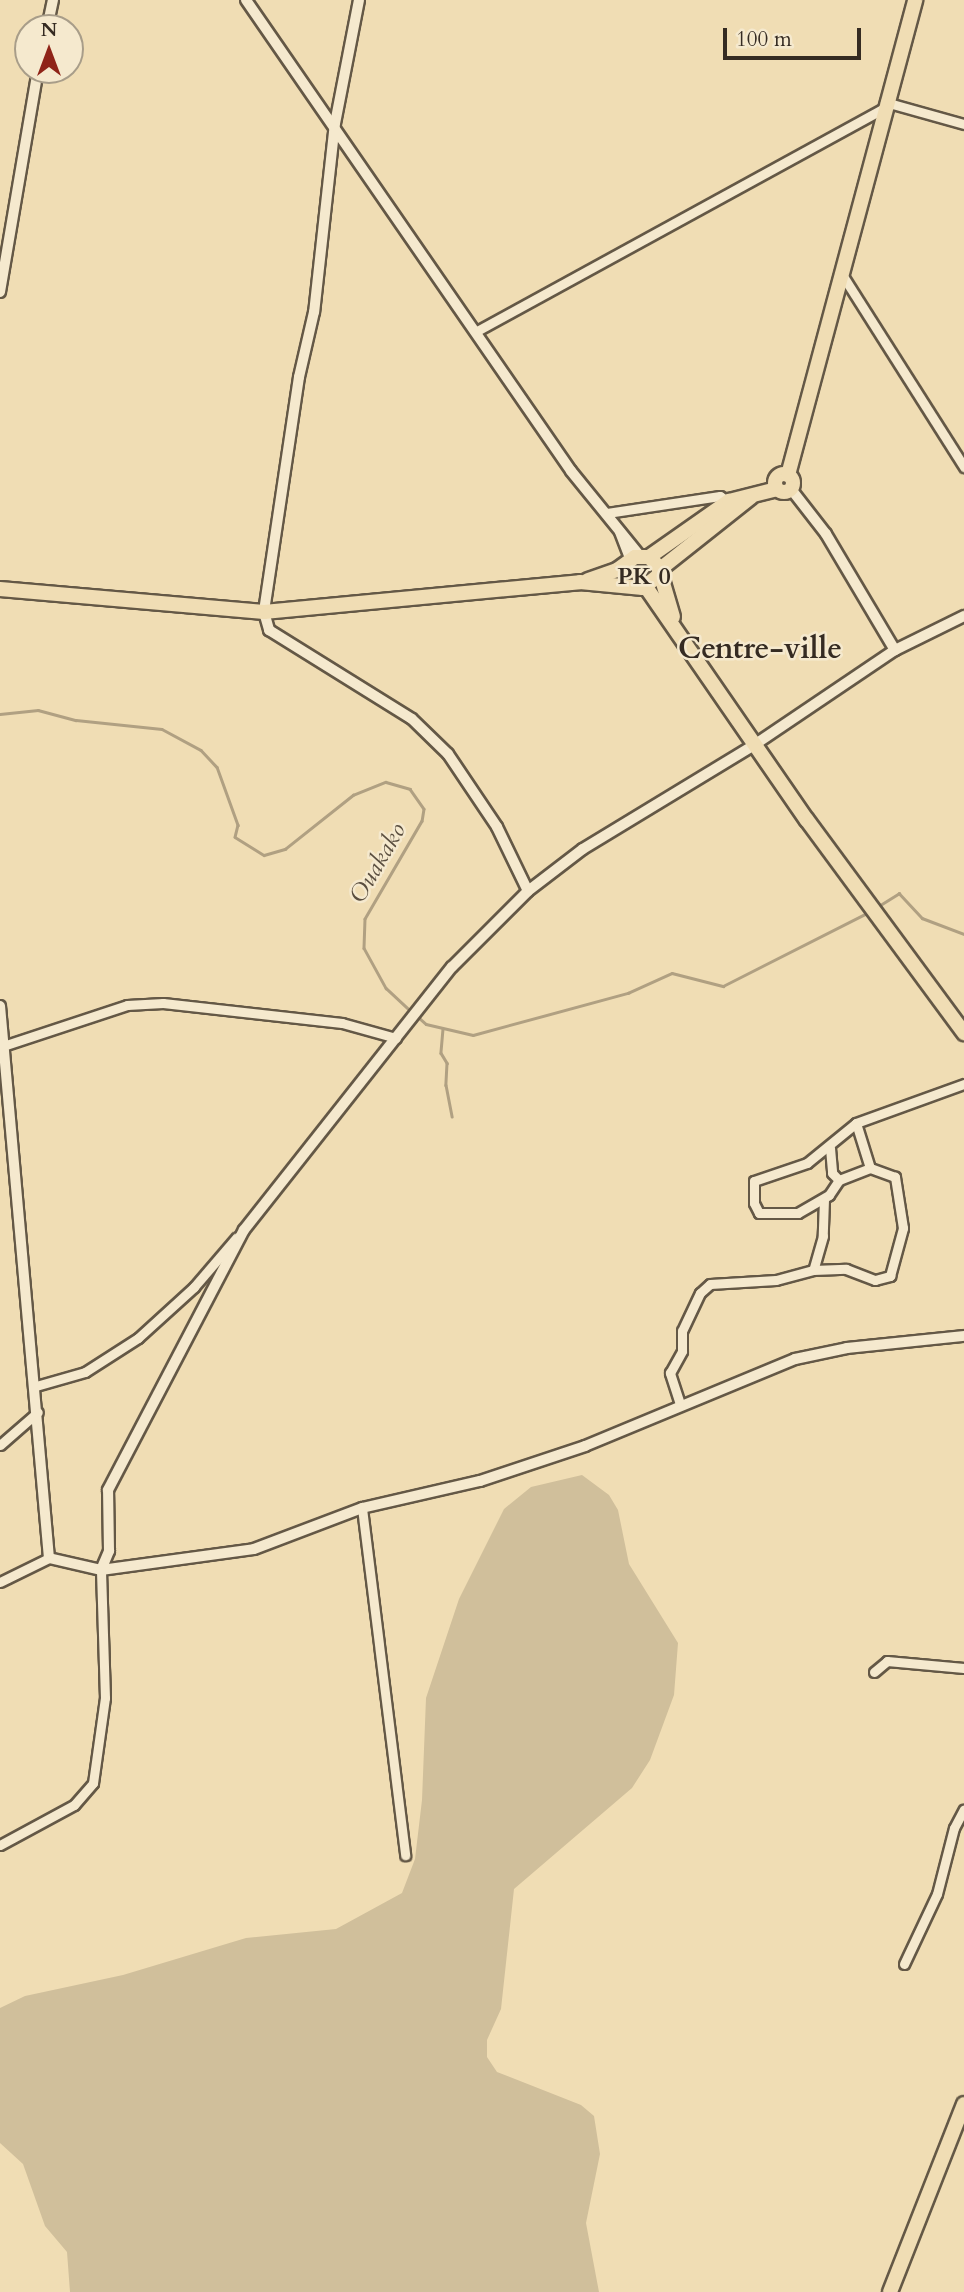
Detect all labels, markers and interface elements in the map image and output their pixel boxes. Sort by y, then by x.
north arrow [14,14,84,84]
scale bar [726,14,864,58]
text: N [41,17,57,43]
text: 100 m [736,25,792,54]
district label: PK 0 [617,563,671,591]
district label: Centre-ville [678,631,842,667]
water label: Ouakako [344,818,412,908]

